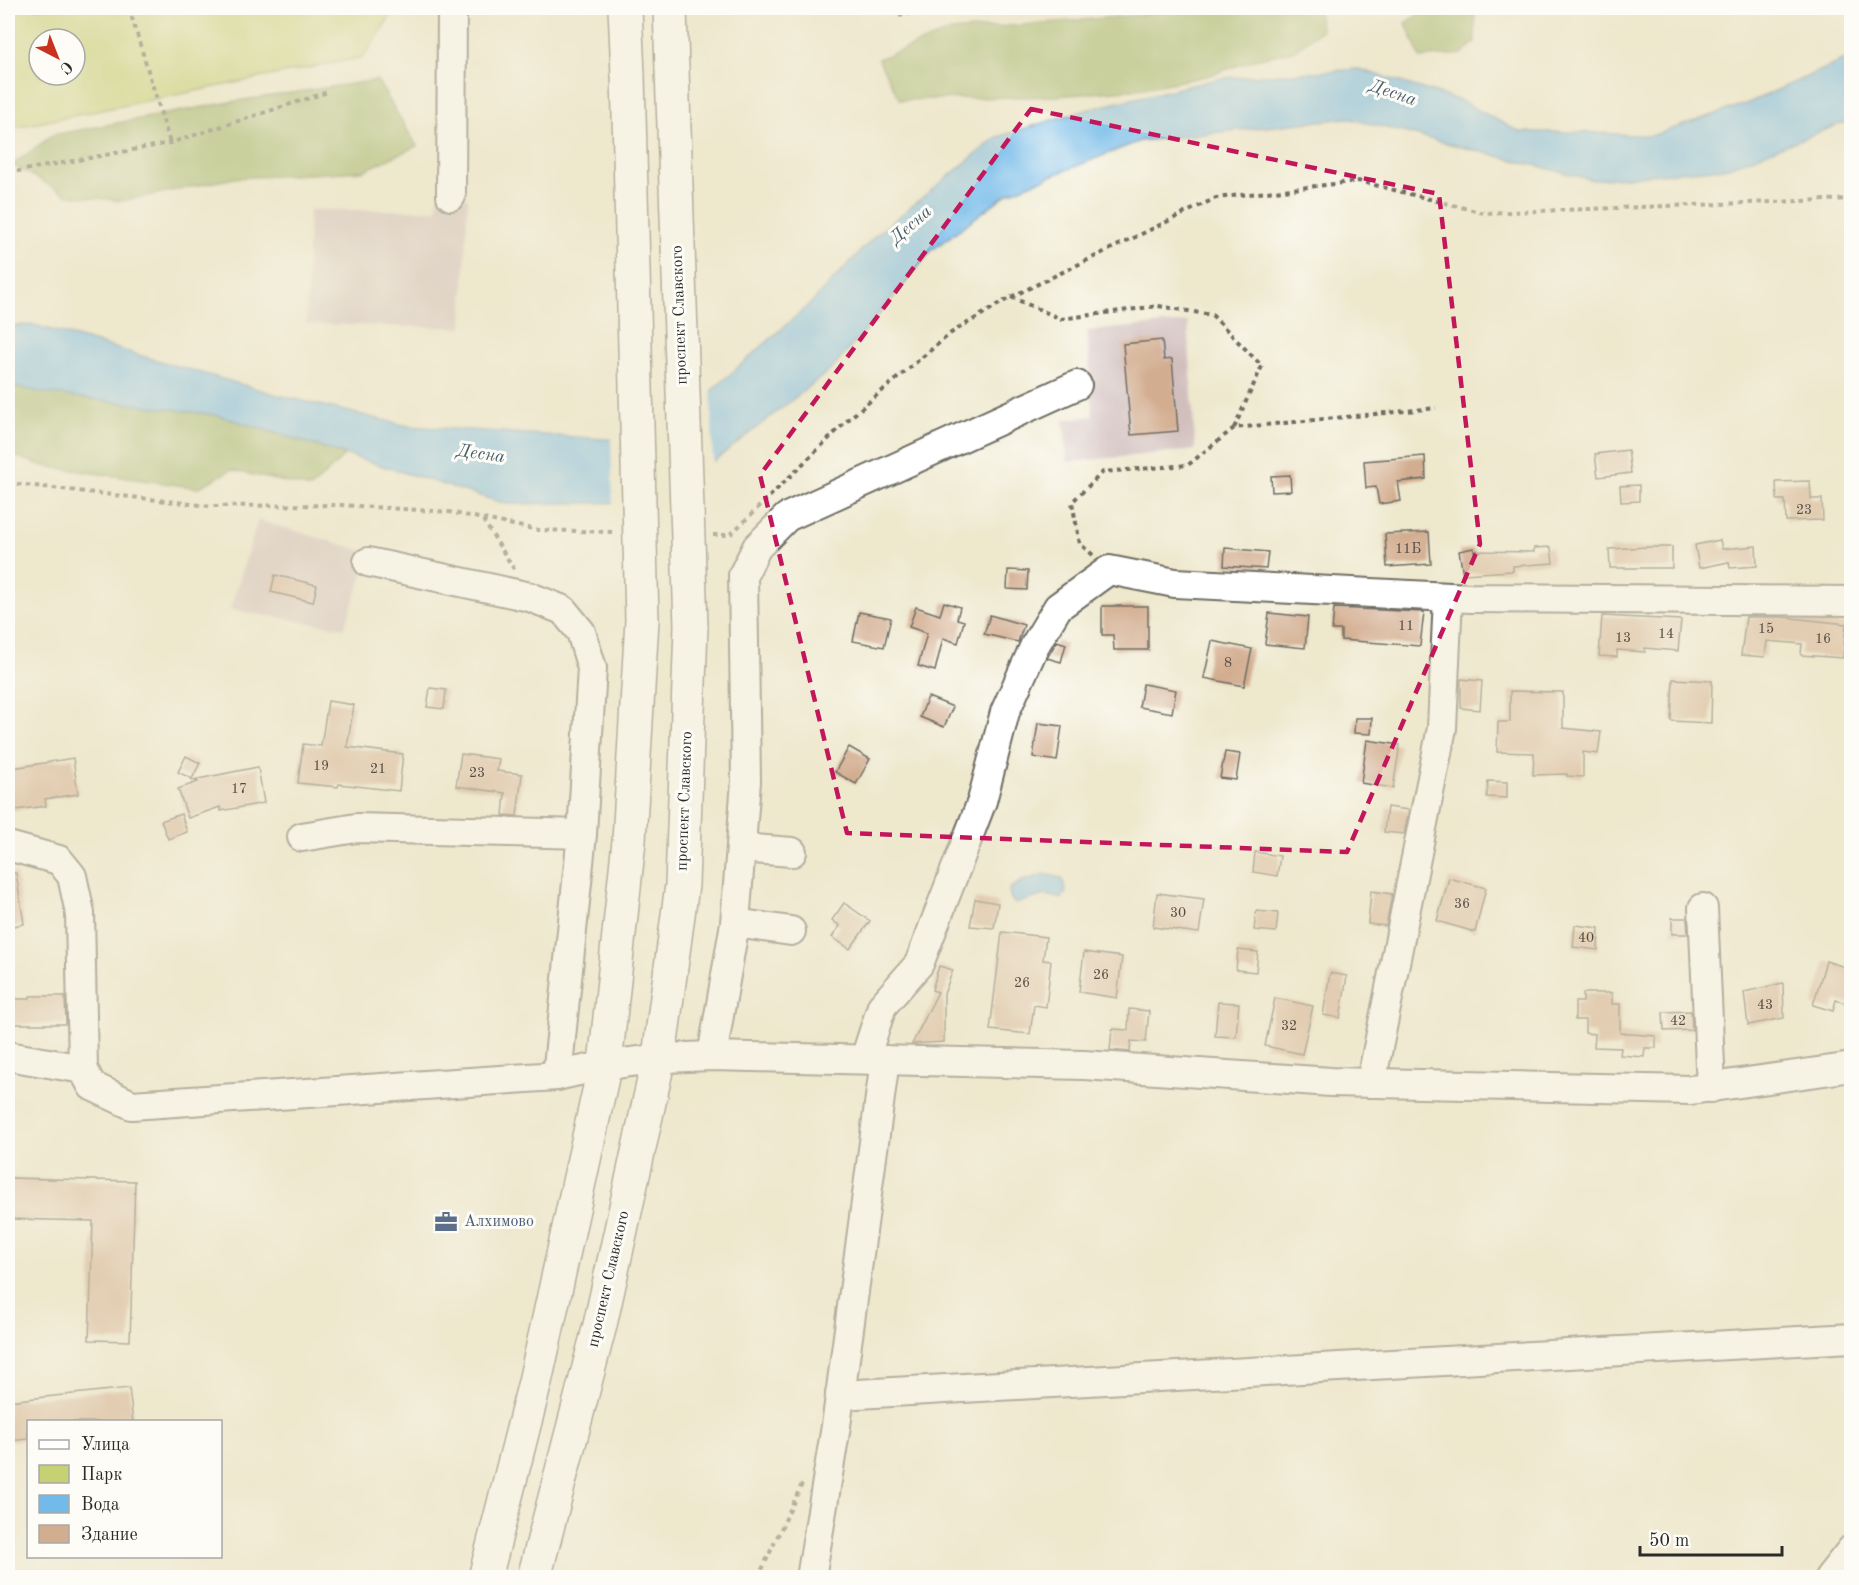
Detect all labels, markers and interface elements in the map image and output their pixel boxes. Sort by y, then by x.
north arrow [27,27,87,87]
text: С [56,57,75,76]
water label: Десна [1365,76,1419,109]
water label: Десна [885,202,935,249]
street label: проспект Славского [670,245,690,385]
water label: Десна [454,441,506,466]
house number: 23 [1796,503,1812,517]
house number: 11Б [1395,542,1421,556]
house number: 11 [1398,619,1414,633]
house number: 15 [1758,622,1774,636]
house number: 14 [1658,627,1674,641]
house number: 13 [1615,631,1631,645]
house number: 16 [1815,632,1831,646]
house number: 8 [1224,656,1232,670]
street label: проспект Славского [675,731,695,871]
house number: 19 [313,759,329,773]
house number: 21 [370,762,386,776]
house number: 23 [469,766,485,780]
house number: 17 [231,782,247,796]
house number: 36 [1454,897,1470,911]
house number: 30 [1170,906,1186,920]
house number: 40 [1578,931,1594,945]
house number: 26 [1093,968,1109,982]
house number: 26 [1014,976,1030,990]
house number: 43 [1757,998,1773,1012]
house number: 42 [1670,1014,1686,1028]
house number: 32 [1281,1019,1297,1033]
office icon: Алхимово [433,1209,459,1235]
street label: проспект Славского [586,1209,633,1349]
place label: Алхимово [464,1214,534,1230]
legend [27,1420,222,1558]
text: Улица [81,1436,130,1454]
text: Парк [81,1466,122,1484]
text: Вода [81,1496,120,1514]
scale bar [1640,1519,1782,1557]
text: Здание [81,1526,138,1544]
text: 50 m [1649,1532,1689,1550]

